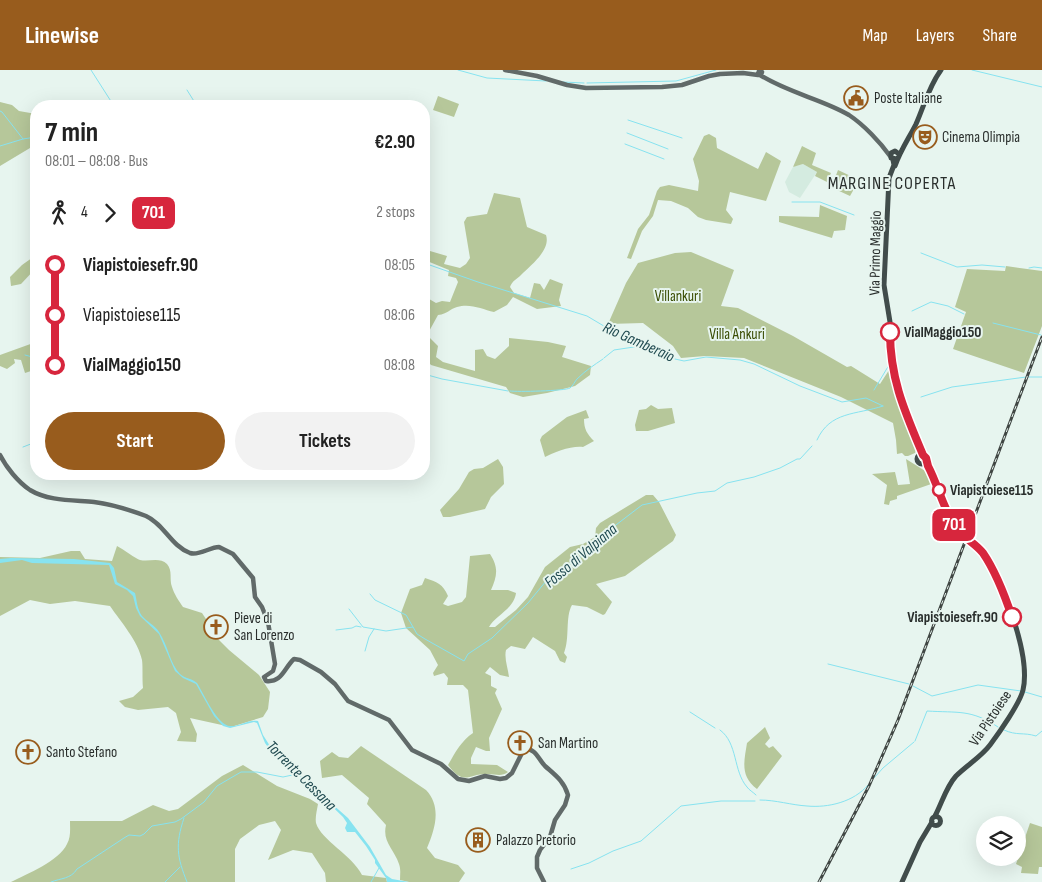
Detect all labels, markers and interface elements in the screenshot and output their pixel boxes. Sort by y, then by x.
text: Linewise [25,21,99,50]
text: Map [863,25,888,46]
text: Layers [916,25,955,46]
text: Share [983,25,1017,46]
public building icon: Poste Italiane [843,85,869,111]
place label: Poste Italiane [874,89,942,108]
text: 7 min [45,116,98,149]
theatre icon: Cinema Olimpia [912,124,938,150]
place label: Cinema Olimpia [942,128,1020,147]
text: €2.90 [375,131,415,154]
text: 08:01 – 08:08 · Bus [45,152,148,171]
district label: MARGINE COPERTA [828,173,956,194]
icon: walk [45,199,73,227]
icon: forward [96,199,124,227]
text: 701 [142,202,165,223]
text: 4 [81,203,88,222]
text: 2 stops [376,203,415,222]
street label: Via Primo Maggio [865,210,886,296]
text: Viapistoiesefr.90 [83,254,198,277]
text: 08:05 [384,256,415,275]
park label: Villankuri [655,287,701,306]
text: Viapistoiese115 [83,304,181,327]
text: 08:06 [384,306,415,325]
water label: Rio Gamberaio [600,318,678,367]
marker: ViaIMaggio150 [880,322,900,342]
place label: ViaIMaggio150 [904,323,981,342]
park label: Villa Ankuri [709,325,765,344]
text: ViaIMaggio150 [83,354,181,377]
text: 08:08 [384,356,415,375]
button: Start [45,412,225,470]
button: Tickets [235,412,415,470]
place label: Viapistoiese115 [950,481,1034,500]
marker: Viapistoiese115 [932,483,946,497]
line badge: 701 [925,509,983,541]
text: 701 [942,514,966,535]
water label: Fosso di Valpiana [541,520,622,592]
marker: Viapistoiesefr.90 [1002,607,1022,627]
place label: Viapistoiesefr.90 [907,608,998,627]
place label: Pieve di San Lorenzo [234,609,295,645]
church icon: Pieve di San Lorenzo [203,614,229,640]
street label: Via Pistoiese [965,687,1016,750]
church icon: San Martino [507,730,533,756]
place label: San Martino [538,734,598,753]
water label: Torrente Cessana [262,737,340,816]
church icon: Santo Stefano [15,739,41,765]
place label: Santo Stefano [46,743,117,762]
map controls [976,816,1026,866]
button: layers [976,816,1026,866]
building icon: Palazzo Pretorio [465,827,491,853]
place label: Palazzo Pretorio [496,831,576,850]

